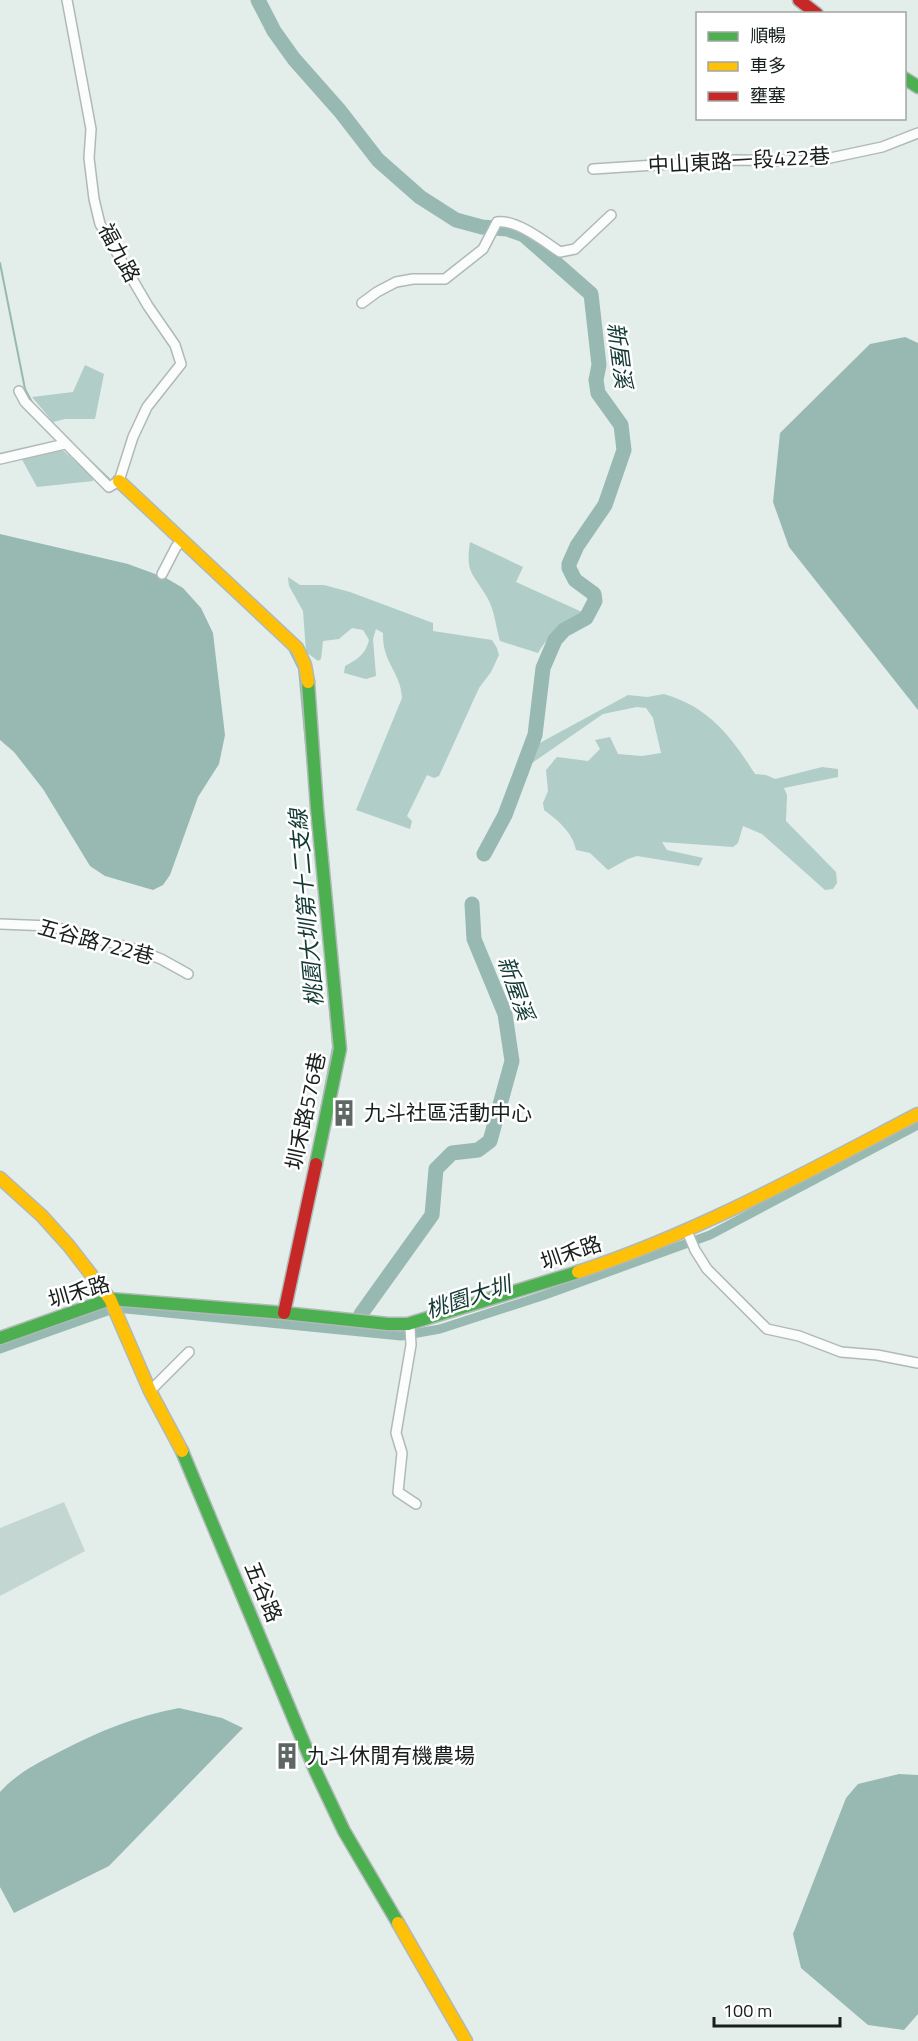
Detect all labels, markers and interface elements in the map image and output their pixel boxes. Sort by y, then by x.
legend [696,12,906,120]
text: 順暢 [750,22,786,49]
text: 車多 [750,52,786,79]
text: 壅塞 [750,82,786,109]
street label: 中山東路一段422巷 [647,139,831,181]
street label: 福九路 [91,217,149,288]
water label: 新屋溪 [599,320,641,393]
water label: 桃園大圳第十二支線 [280,805,332,1008]
street label: 五谷路722巷 [35,910,158,972]
water label: 新屋溪 [489,951,544,1028]
street label: 圳禾路576巷 [277,1049,333,1172]
place label: 九斗社區活動中心 [364,1096,532,1128]
building icon: 九斗社區活動中心 [329,1098,359,1128]
street label: 圳禾路 [536,1227,606,1277]
water label: 桃園大圳 [421,1266,518,1327]
street label: 圳禾路 [44,1267,113,1315]
street label: 五谷路 [237,1556,291,1627]
place label: 九斗休閒有機農場 [307,1739,475,1771]
building icon: 九斗休閒有機農場 [272,1741,302,1771]
scale bar [714,1990,840,2028]
text: 100 m [723,1997,772,2024]

